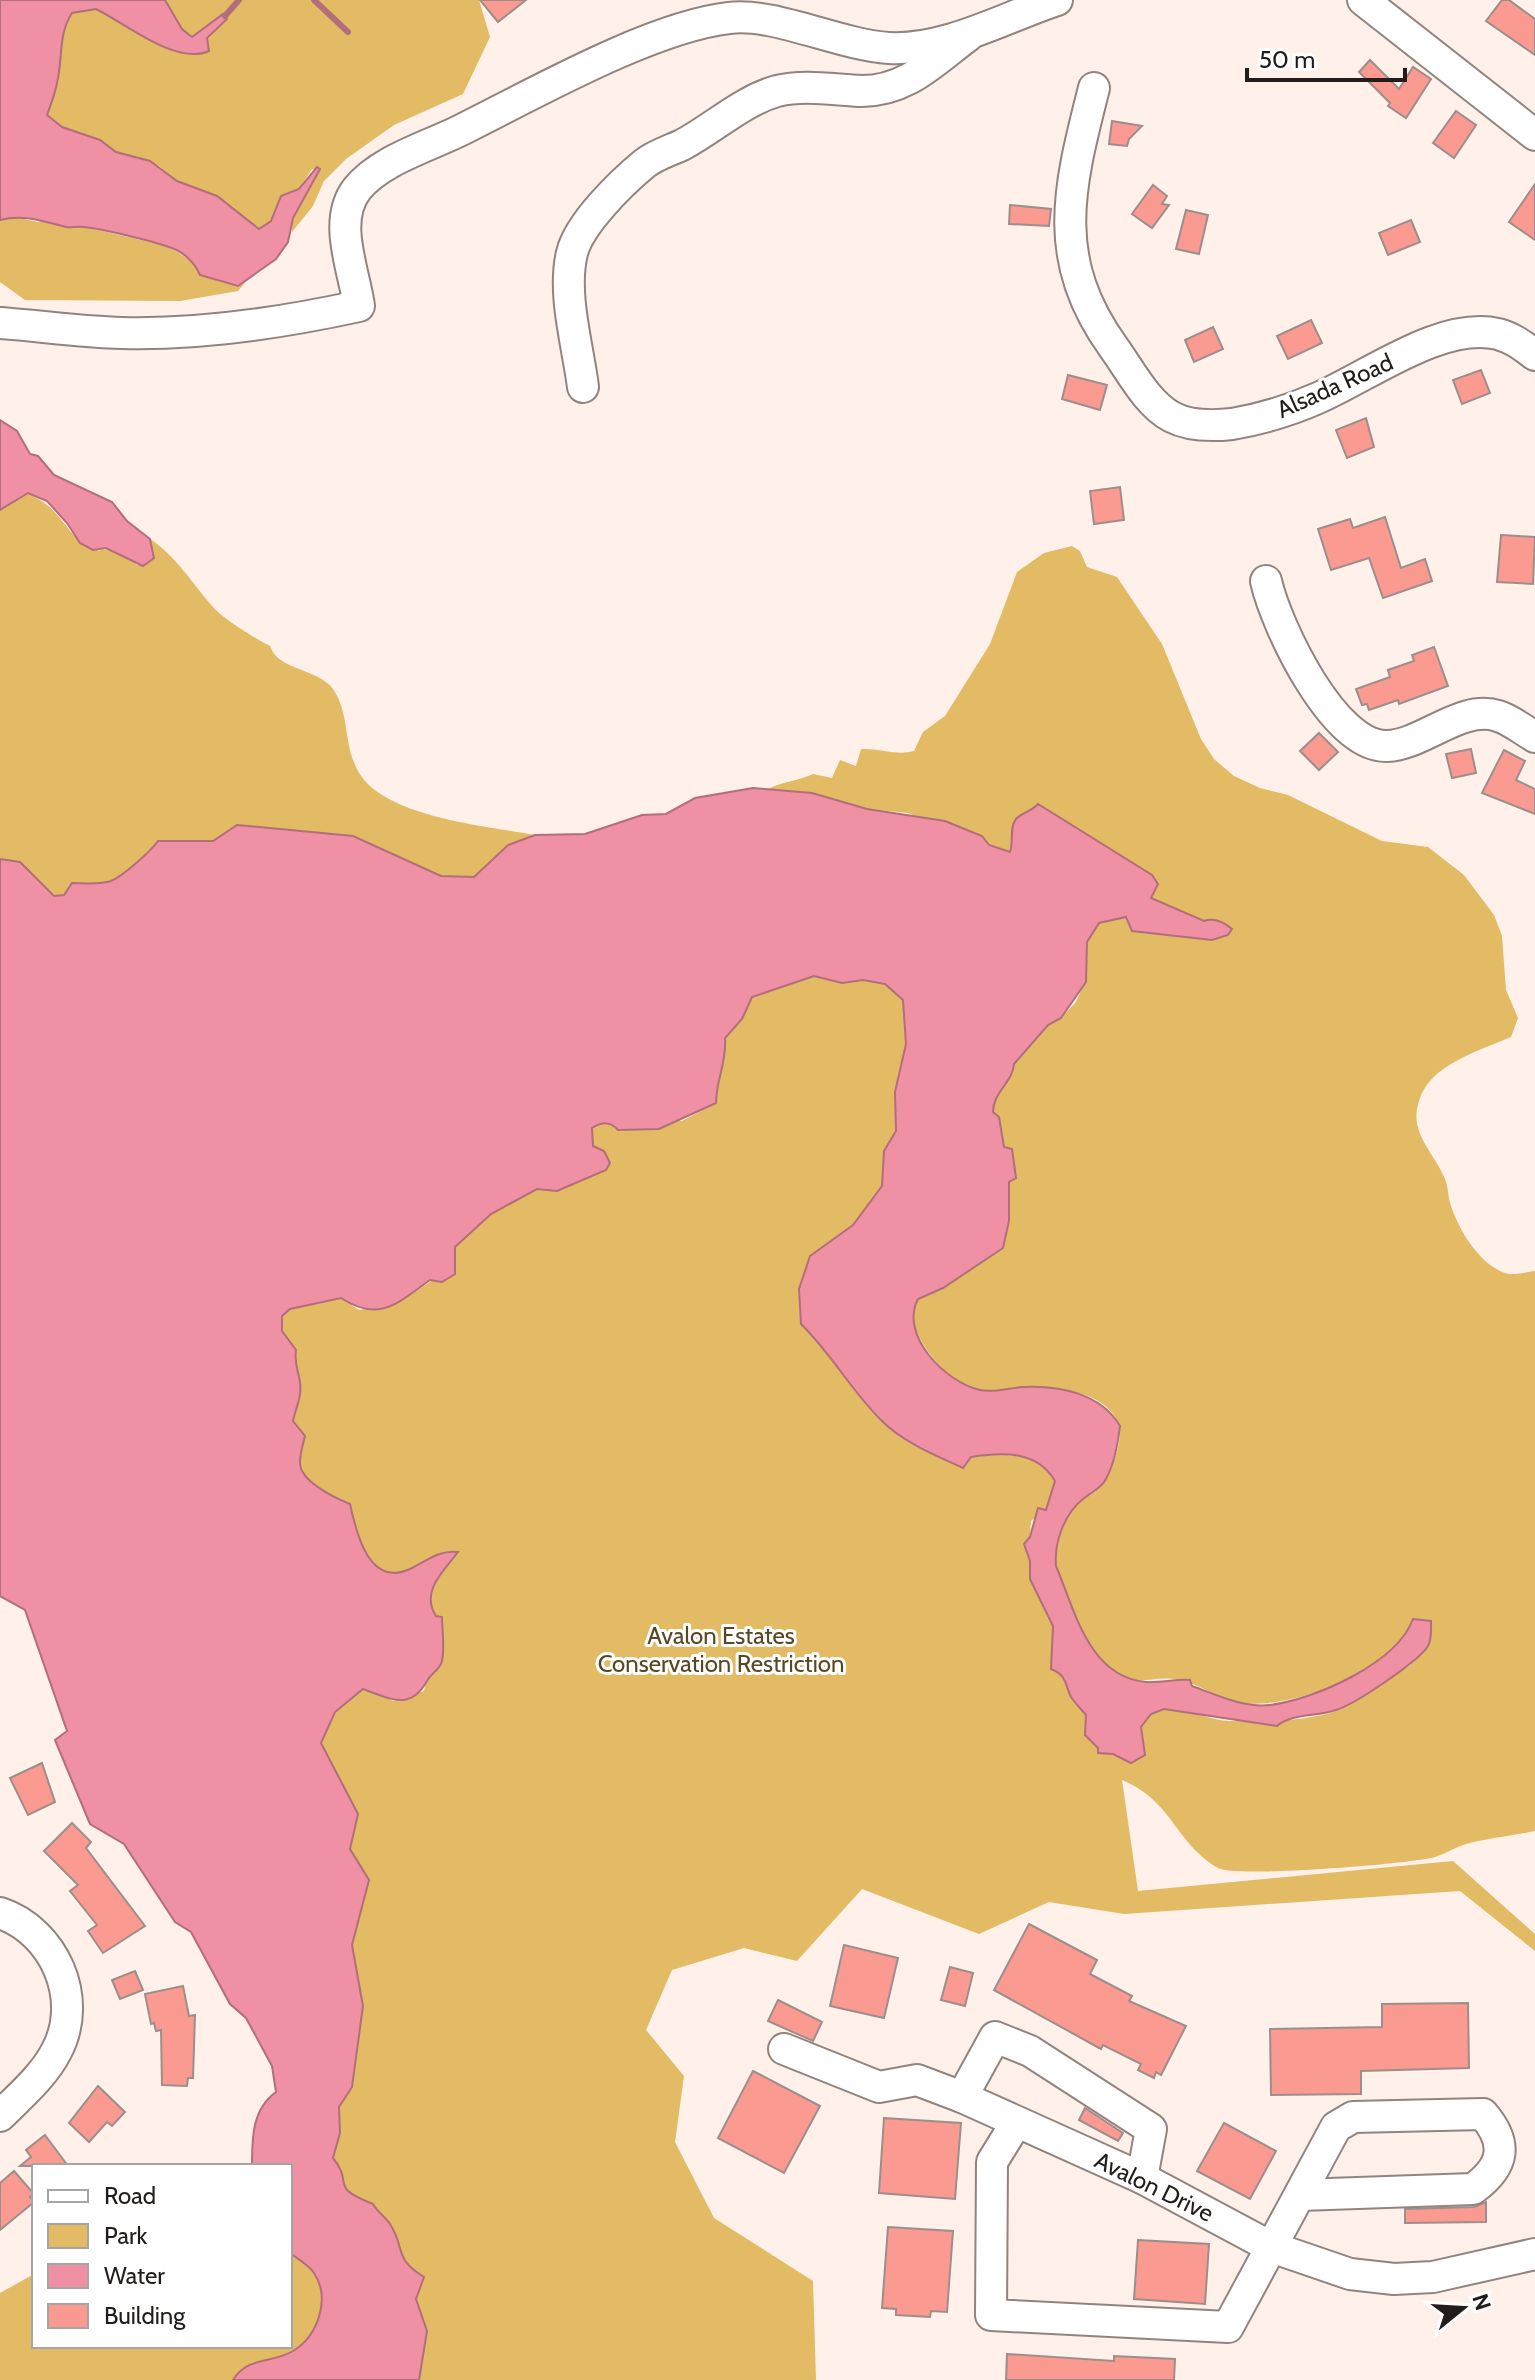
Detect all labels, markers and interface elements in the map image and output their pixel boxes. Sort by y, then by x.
scale bar [1247,32,1405,82]
text: 50 m [1259,45,1315,74]
street label: Alsada Road [1272,347,1397,424]
park label: Avalon Estates Conservation Restriction [598,1621,844,1678]
street label: Avalon Drive [1090,2145,1218,2228]
legend [32,2164,292,2348]
text: Road [104,2181,156,2210]
text: Park [104,2221,147,2250]
text: Water [104,2261,165,2290]
north arrow [1423,2268,1503,2348]
text: N [1466,2290,1497,2314]
text: Building [104,2301,186,2330]

